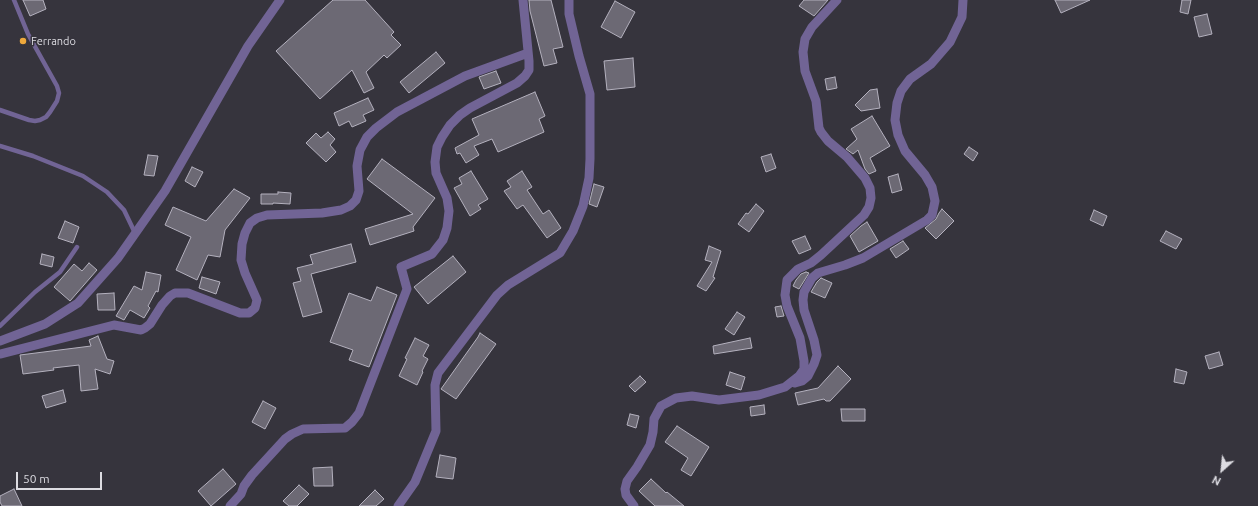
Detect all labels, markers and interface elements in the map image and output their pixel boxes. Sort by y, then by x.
place label: Ferrando [31,34,76,48]
marker: Ferrando [18,36,28,46]
north arrow [1202,450,1242,490]
scale bar [18,464,104,490]
text: 50 m [23,472,50,485]
text: N [1210,473,1223,488]

